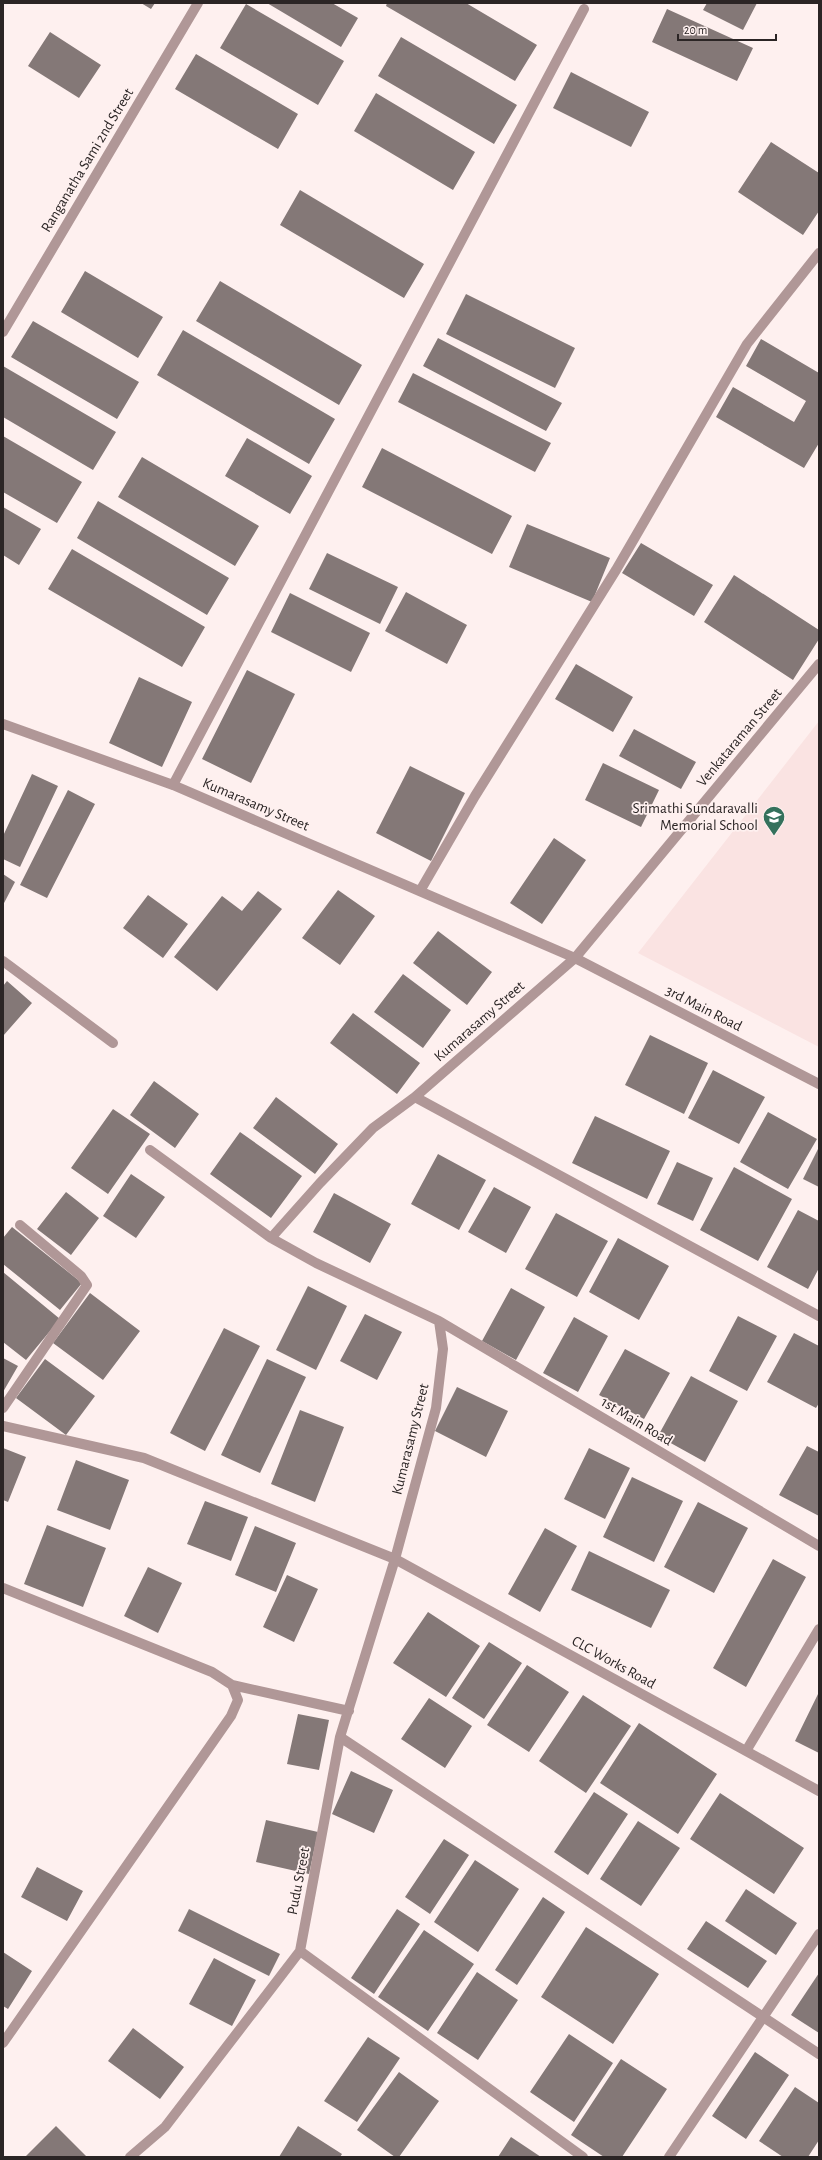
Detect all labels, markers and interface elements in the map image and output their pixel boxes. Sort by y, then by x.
scale bar [678,16,776,42]
text: 20 m [684,24,707,36]
street label: Ranganatha Sami 2nd Street [39,86,136,235]
street label: Venkataraman Street [694,685,785,789]
street label: Kumarasamy Street [200,775,311,834]
place label: Srimathi Sundaravalli Memorial School [633,801,758,833]
school or university icon: Srimathi Sundaravalli Memorial School [761,804,787,837]
street label: Kumarasamy Street [431,978,527,1064]
street label: 3rd Main Road [663,983,745,1034]
street label: Kumarasamy Street [389,1382,432,1496]
street label: 1st Main Road [598,1394,675,1449]
street label: CLC Works Road [569,1633,658,1692]
street label: Pudu Street [285,1846,312,1916]

